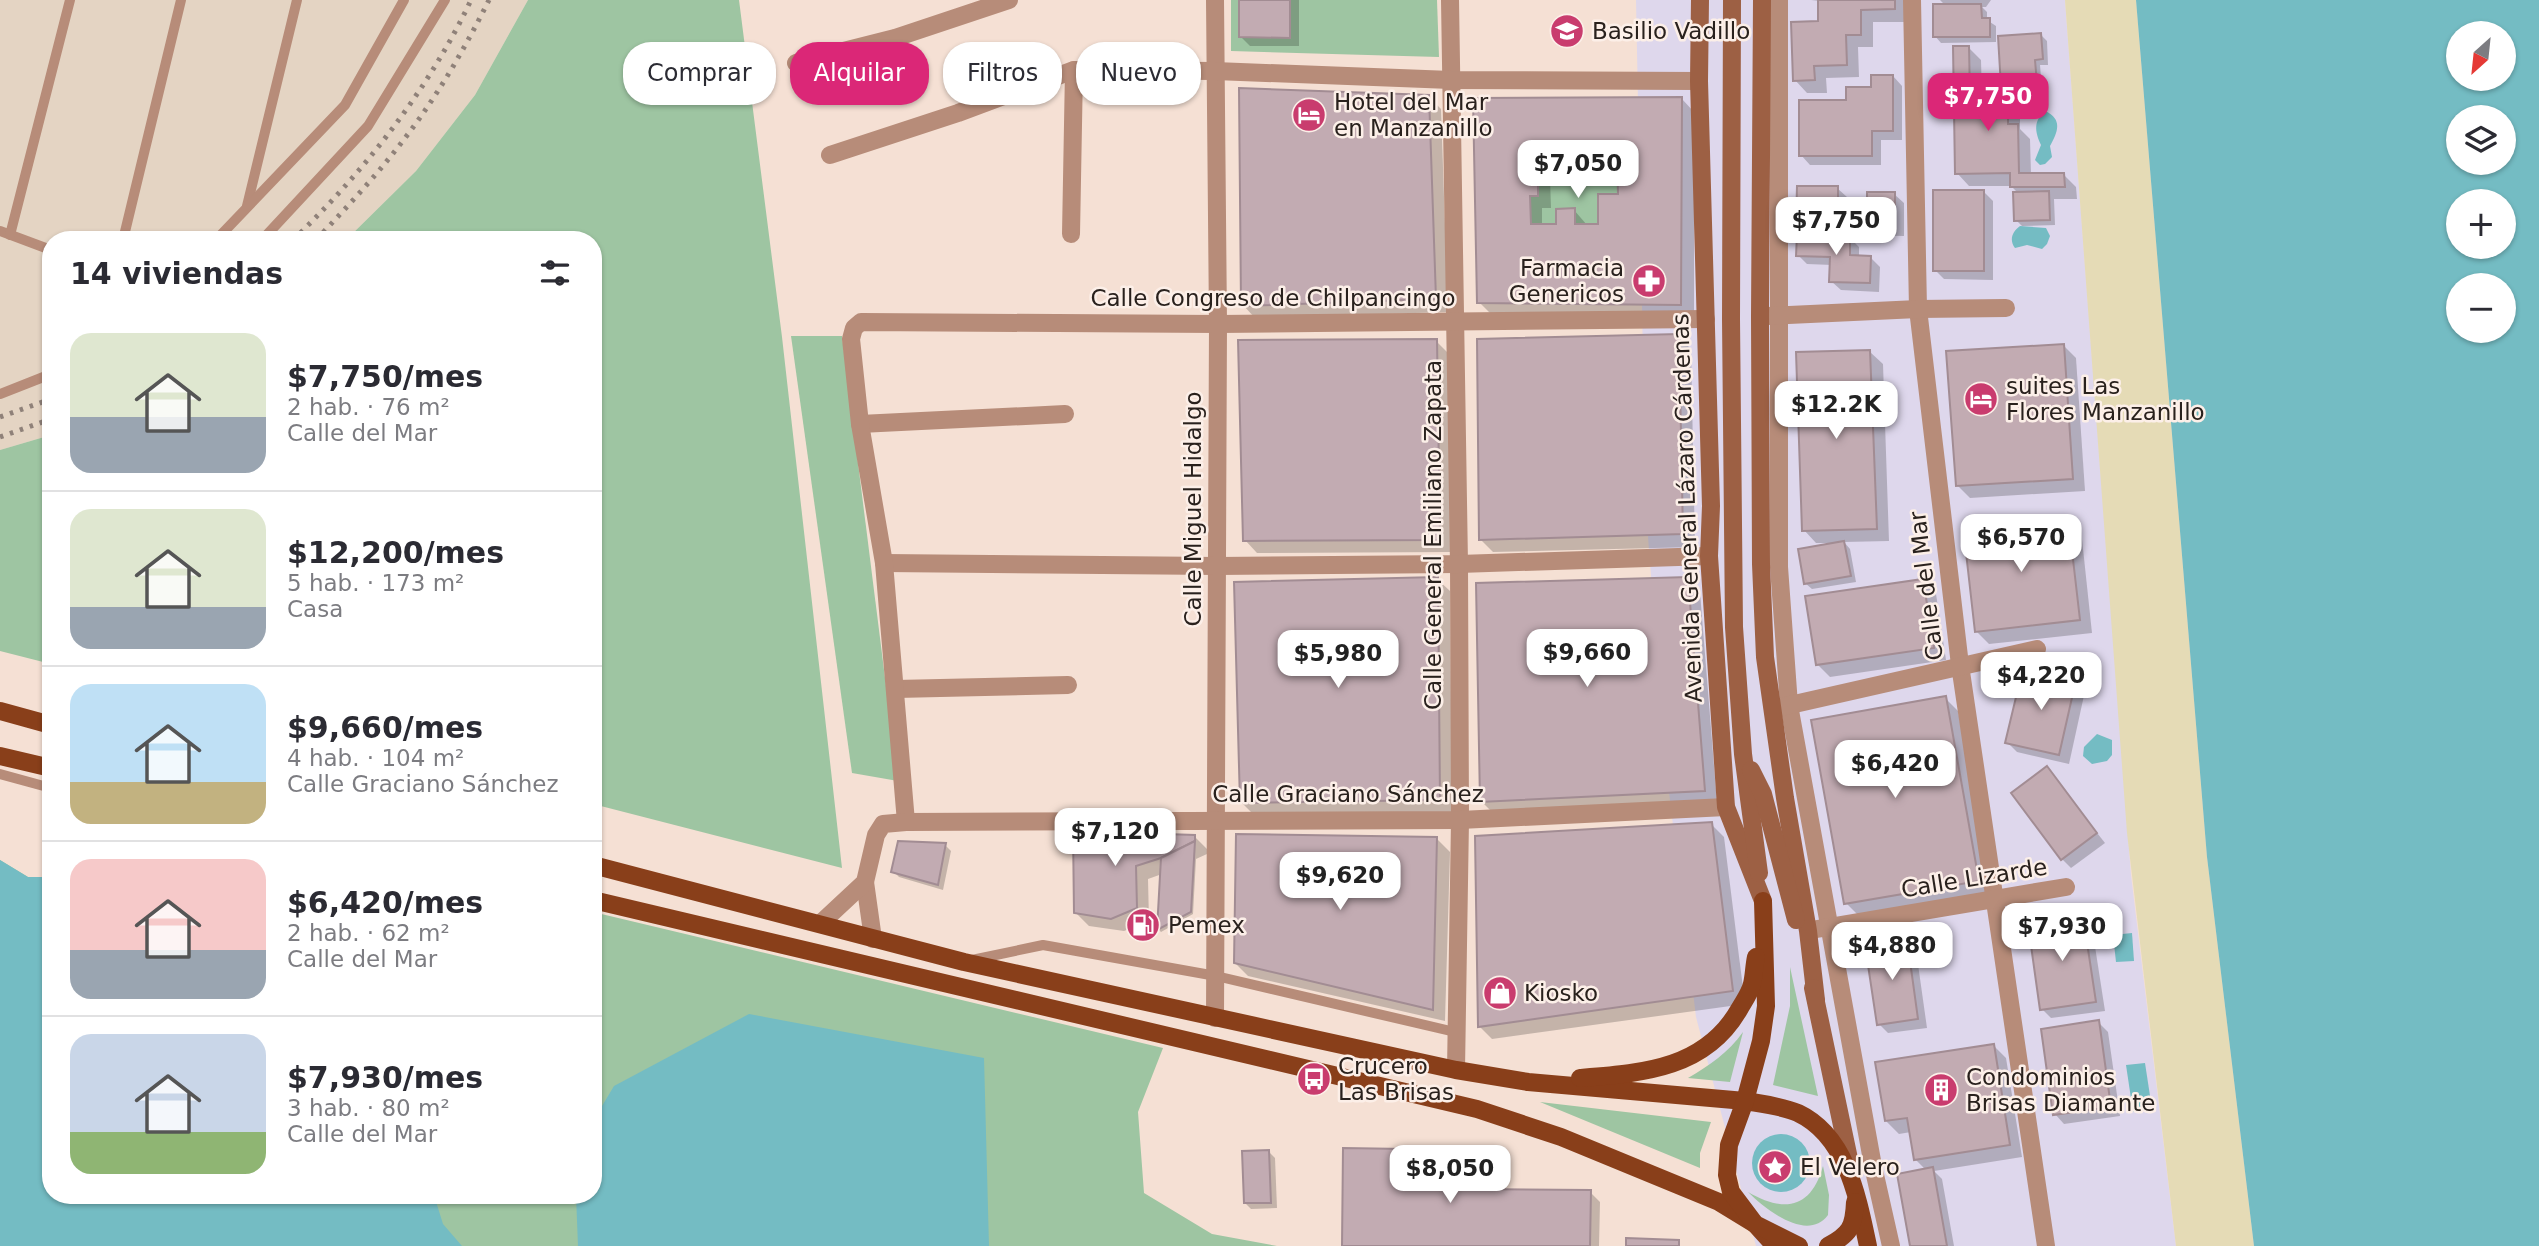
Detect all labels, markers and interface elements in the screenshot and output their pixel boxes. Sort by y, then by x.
school or university icon: Basilio Vadillo [1548,12,1586,50]
place label: Basilio Vadillo [1592,18,1750,44]
north arrow [2446,21,2516,91]
map controls [2446,21,2516,343]
chip: Comprar [623,42,776,105]
chip: Alquilar [790,42,929,105]
chip: Filtros [943,42,1062,105]
chip: Nuevo [1076,42,1201,105]
pin: $7,750 [1931,74,2045,133]
text: $7,750 [1944,83,2032,109]
place label: Hotel del Mar en Manzanillo [1334,89,1493,141]
hotel icon: Hotel del Mar en Manzanillo [1290,96,1328,134]
button: layers [2446,105,2516,175]
pin: $7,050 [1521,140,1635,200]
text: $7,050 [1534,150,1622,176]
button: + [2446,189,2516,259]
pin: $7,750 [1779,198,1893,257]
text: $7,750 [1792,207,1880,233]
icon: filters [536,254,574,292]
place label: Farmacia Genericos [1509,255,1624,307]
text: 14 viviendas [70,256,283,291]
pharmacy icon: Farmacia Genericos [1630,262,1668,300]
button: − [2446,273,2516,343]
street label: Calle Congreso de Chilpancingo [1090,285,1456,311]
street label: Avenida General Lázaro Cárdenas [1667,313,1707,703]
text: $7,750/mes [287,359,483,394]
street label: Calle General Emiliano Zapata [1420,360,1446,710]
icon: home [126,361,210,445]
place label: suites Las Flores Manzanillo [2006,373,2205,425]
hotel icon: suites Las Flores Manzanillo [1962,380,2000,418]
pin: $12.2K [1779,382,1893,441]
street label: Calle Miguel Hidalgo [1180,391,1206,627]
text: $12.2K [1791,391,1881,417]
text: 2 hab. · 76 m² [287,394,450,420]
text: Calle del Mar [287,420,437,446]
street label: Calle del Mar [1904,509,1948,662]
pin: $6,570 [1964,514,2078,574]
text: $6,570 [1977,524,2065,550]
text: $12,200/mes [287,535,504,570]
icon: home [126,537,210,621]
text: 5 hab. · 173 m² [287,570,464,596]
text: Casa [287,596,343,622]
pin: $5,980 [1281,630,1395,690]
pin: $9,660 [1530,630,1644,689]
text: $9,660 [1543,639,1631,665]
text: $5,980 [1294,640,1382,666]
pin: $4,220 [1984,652,2098,712]
text: $4,220 [1997,662,2085,688]
text: $9,660/mes [287,710,483,745]
icon: home [126,712,210,796]
pin: $6,420 [1838,740,1952,800]
text: 4 hab. · 104 m² [287,745,464,771]
text: $6,420 [1851,750,1939,776]
text: Calle Graciano Sánchez [287,771,559,797]
street label: Calle Graciano Sánchez [1212,781,1484,807]
pin: $7,120 [1058,808,1172,868]
text: $7,120 [1071,818,1159,844]
pin: $9,620 [1283,852,1397,912]
street label: Calle Lizarde [1899,854,2049,902]
text: $9,620 [1296,862,1384,888]
text: $6,420/mes [287,885,483,920]
icon: home [126,887,210,971]
pin: $7,930 [2005,904,2119,963]
fuel station icon: Pemex [1124,906,1162,944]
place label: Pemex [1168,912,1245,938]
text: $7,930 [2018,913,2106,939]
text: 2 hab. · 62 m² [287,920,450,946]
pin: $4,880 [1835,922,1949,982]
text: $4,880 [1848,932,1936,958]
text: Calle del Mar [287,946,437,972]
shop icon: Kiosko [1481,974,1519,1012]
place label: Kiosko [1524,980,1598,1006]
place label: Crucero Las Brisas [1338,1053,1454,1105]
text: $7,930/mes [287,1060,483,1095]
bus stop icon: Crucero Las Brisas [1295,1060,1333,1098]
icon: home [126,1062,210,1146]
place label: Condominios Brisas Diamante [1966,1064,2155,1116]
building icon: Condominios Brisas Diamante [1922,1071,1960,1109]
text: 3 hab. · 80 m² [287,1095,450,1121]
text: Calle del Mar [287,1121,437,1147]
pin: $8,050 [1393,1146,1507,1205]
place icon: El Velero [1756,1148,1794,1186]
place label: El Velero [1800,1154,1900,1180]
text: $8,050 [1406,1155,1494,1181]

